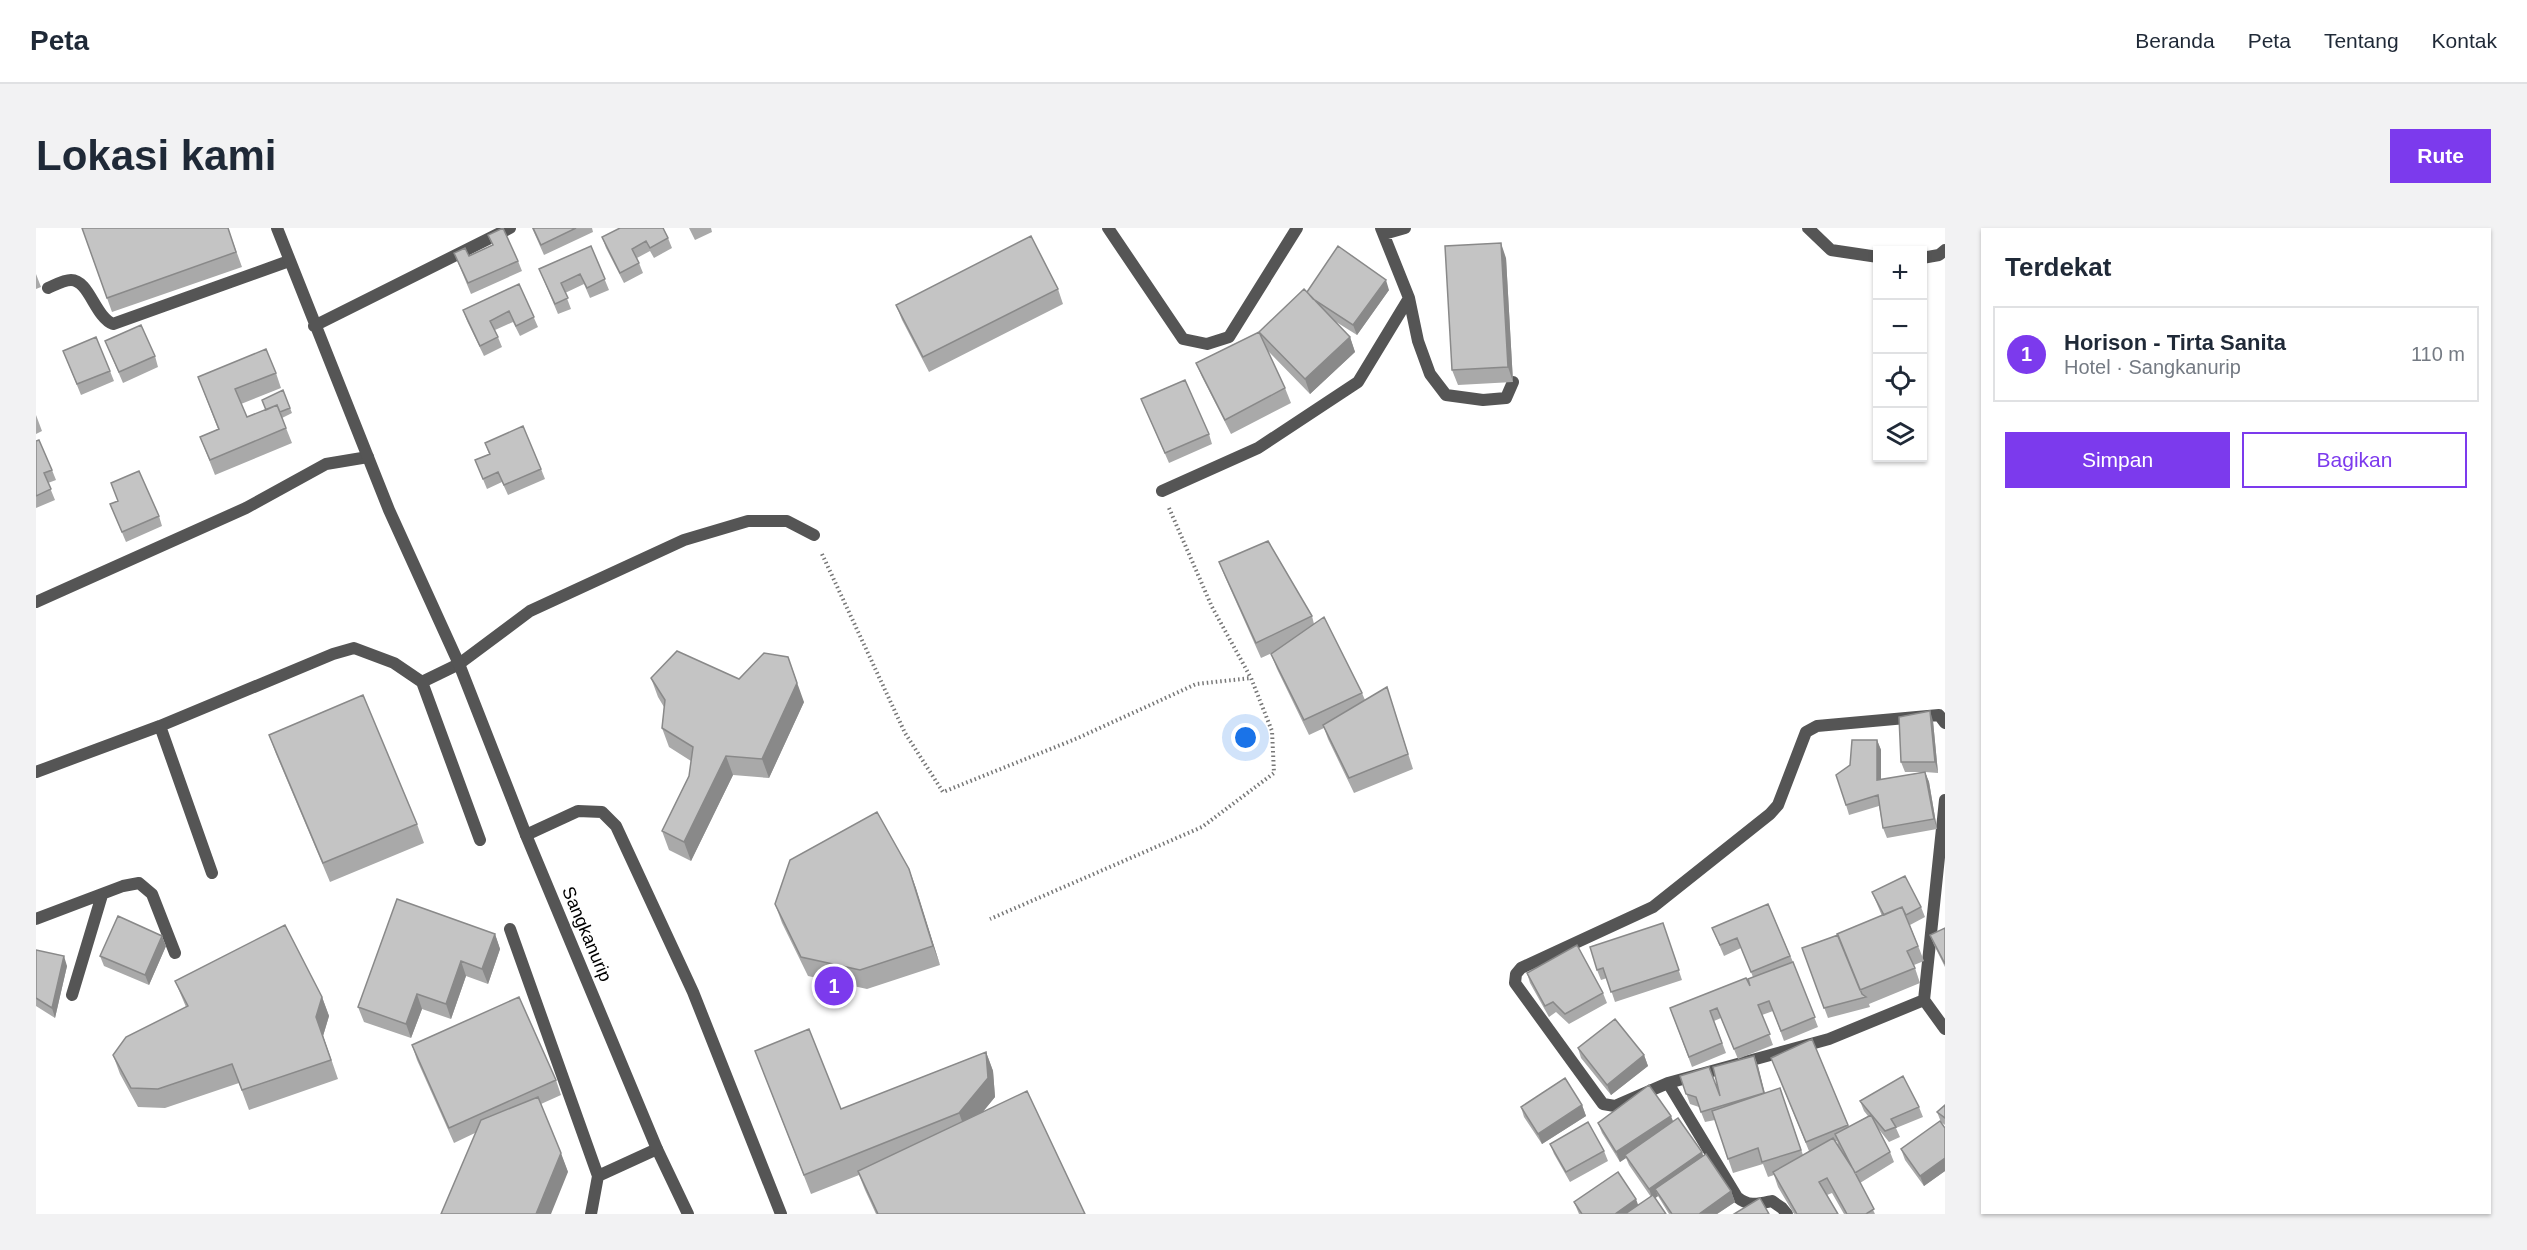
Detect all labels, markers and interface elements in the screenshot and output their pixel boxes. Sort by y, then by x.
text: Peta [30,25,89,56]
text: Beranda [2135,29,2215,52]
text: Peta [2248,29,2291,52]
text: Tentang [2324,29,2399,52]
text: Kontak [2432,29,2497,52]
button: Rute [2390,129,2491,183]
text: Lokasi kami [36,132,276,179]
map controls [1873,246,1927,462]
button: + [1873,246,1927,300]
text: Terdekat [2005,252,2111,282]
button: − [1873,300,1927,354]
text: Horison - Tirta Sanita [2064,330,2286,355]
text: 1 [2021,343,2032,365]
text: 110 m [2411,343,2465,365]
button: locate [1873,354,1927,408]
text: Hotel · Sangkanurip [2064,356,2241,378]
button: layers [1873,408,1927,462]
button: Simpan [2005,432,2230,488]
button: Bagikan [2242,432,2467,488]
your location [1231,723,1260,752]
street label: Sangkanurip [558,884,616,984]
pin: 1 [814,964,854,1008]

